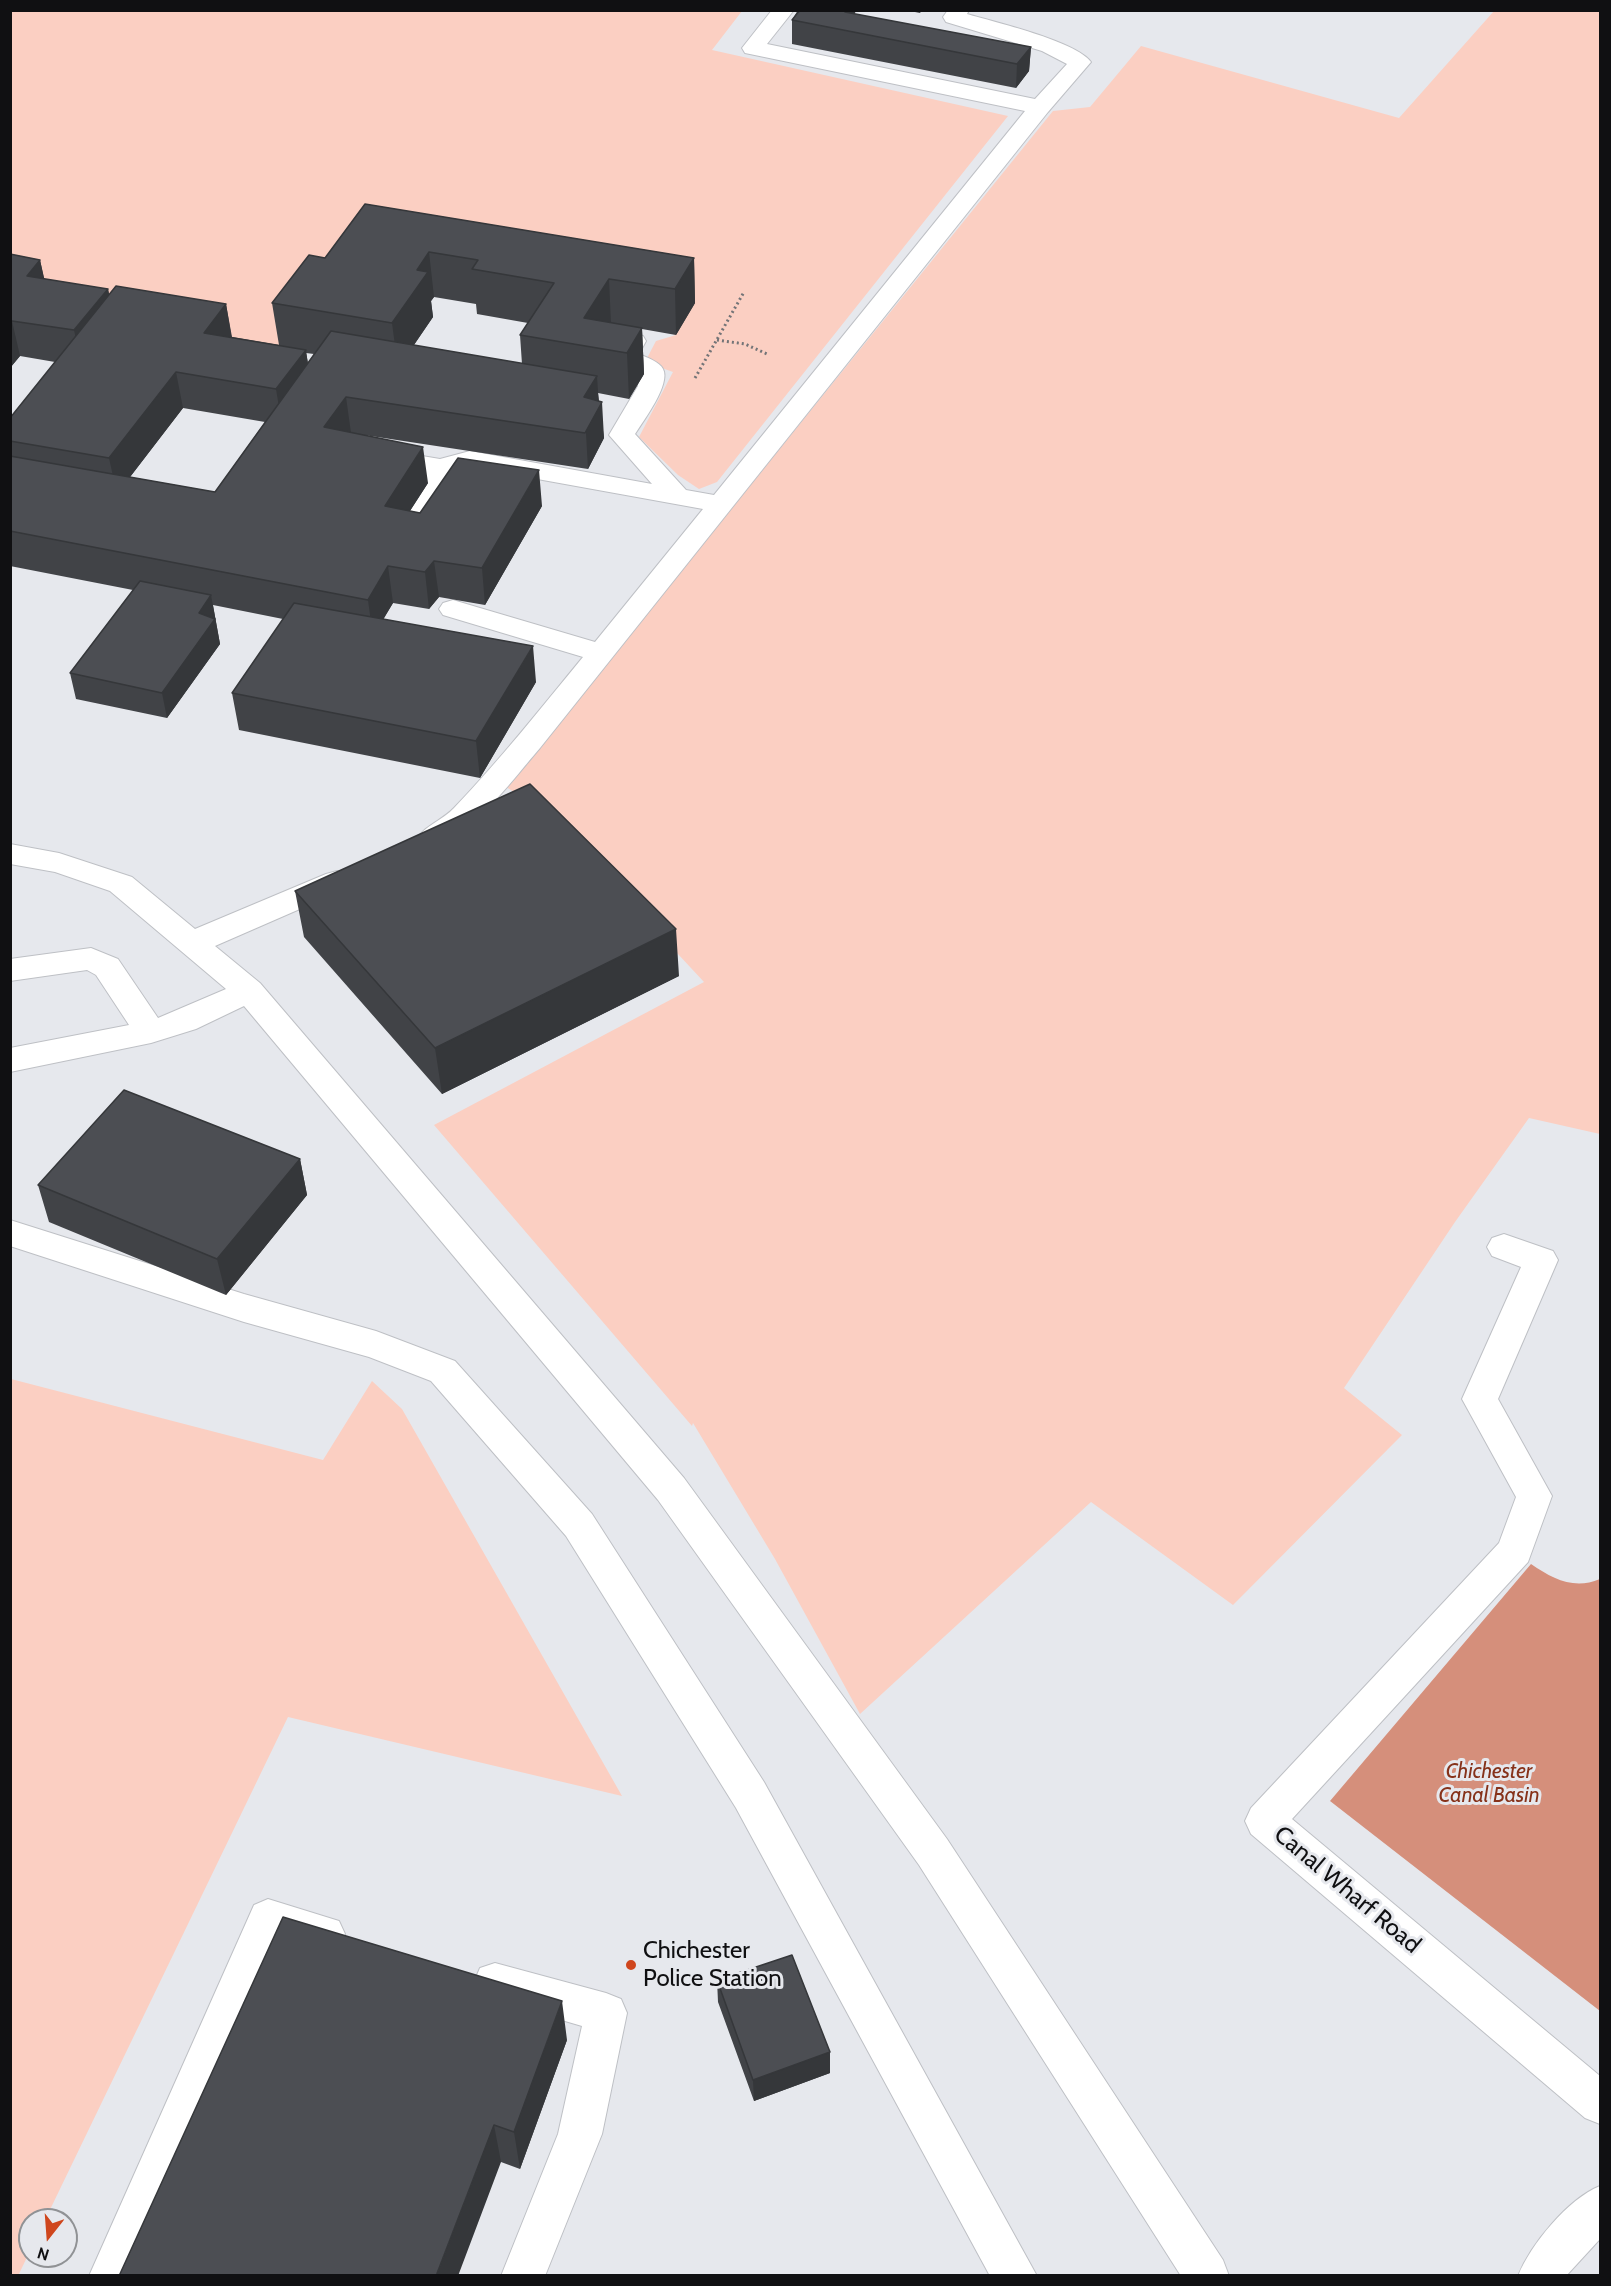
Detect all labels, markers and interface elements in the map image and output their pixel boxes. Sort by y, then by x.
water label: Chichester Canal Basin [1438,1759,1540,1809]
street label: Canal Wharf Road [1268,1820,1426,1960]
place label: Chichester Police Station [643,1937,782,1993]
marker: Chichester Police Station [624,1958,638,1972]
north arrow [18,2208,78,2268]
text: N [35,2243,51,2265]

